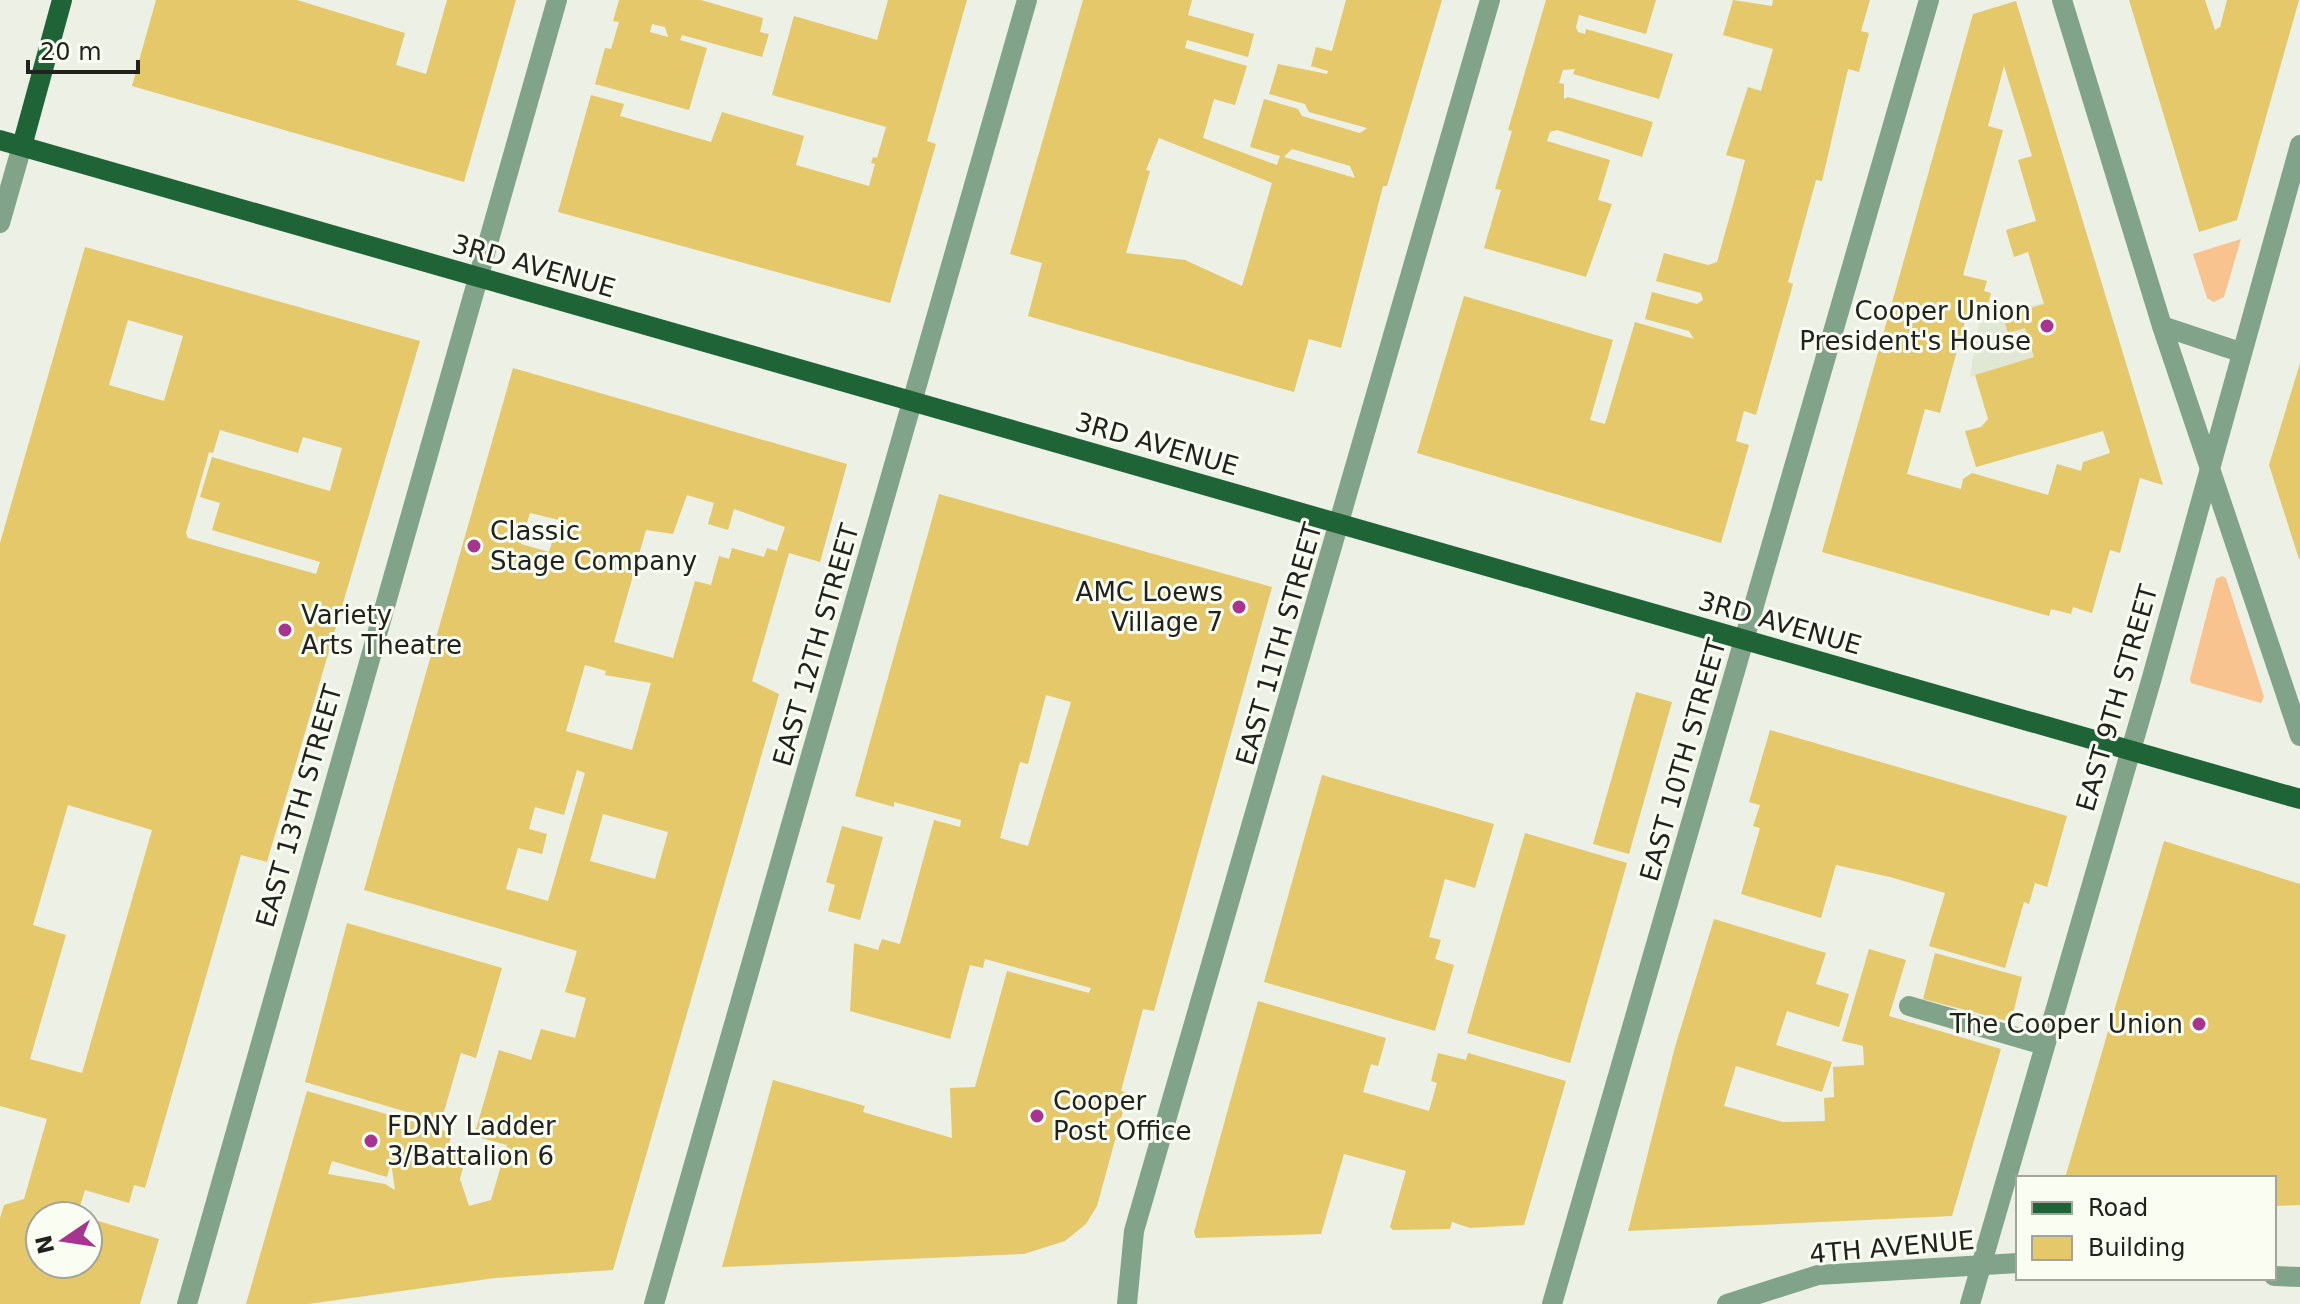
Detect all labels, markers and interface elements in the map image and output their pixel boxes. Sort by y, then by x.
scale bar [28,24,138,74]
text: 20 m [40,38,102,66]
street label: 3RD AVENUE [449,228,619,304]
place label: Cooper Union President's House [1799,296,2031,356]
marker: Cooper Union President's House [2038,317,2056,335]
street label: 3RD AVENUE [1072,406,1242,482]
place label: Classic Stage Company [490,516,697,576]
street label: EAST 11TH STREET [1230,519,1328,769]
street label: EAST 12TH STREET [767,520,865,770]
marker: Classic Stage Company [465,537,483,555]
place label: AMC Loews Village 7 [1076,577,1223,637]
street label: EAST 9TH STREET [2070,581,2164,815]
street label: 3RD AVENUE [1695,585,1865,661]
marker: AMC Loews Village 7 [1230,598,1248,616]
place label: Variety Arts Theatre [301,600,462,660]
marker: Variety Arts Theatre [276,621,294,639]
street label: EAST 10TH STREET [1634,635,1732,885]
street label: EAST 13TH STREET [250,681,348,931]
place label: The Cooper Union [1949,1009,2183,1039]
marker: The Cooper Union [2190,1015,2208,1033]
place label: Cooper Post Office [1053,1086,1192,1146]
marker: Cooper Post Office [1028,1107,1046,1125]
place label: FDNY Ladder 3/Battalion 6 [387,1111,556,1171]
marker: FDNY Ladder 3/Battalion 6 [362,1132,380,1150]
legend [2016,1176,2276,1280]
text: Road [2088,1194,2148,1222]
north arrow [24,1200,104,1280]
street label: 4TH AVENUE [1808,1225,1976,1269]
text: N [31,1233,59,1256]
text: Building [2088,1234,2185,1262]

